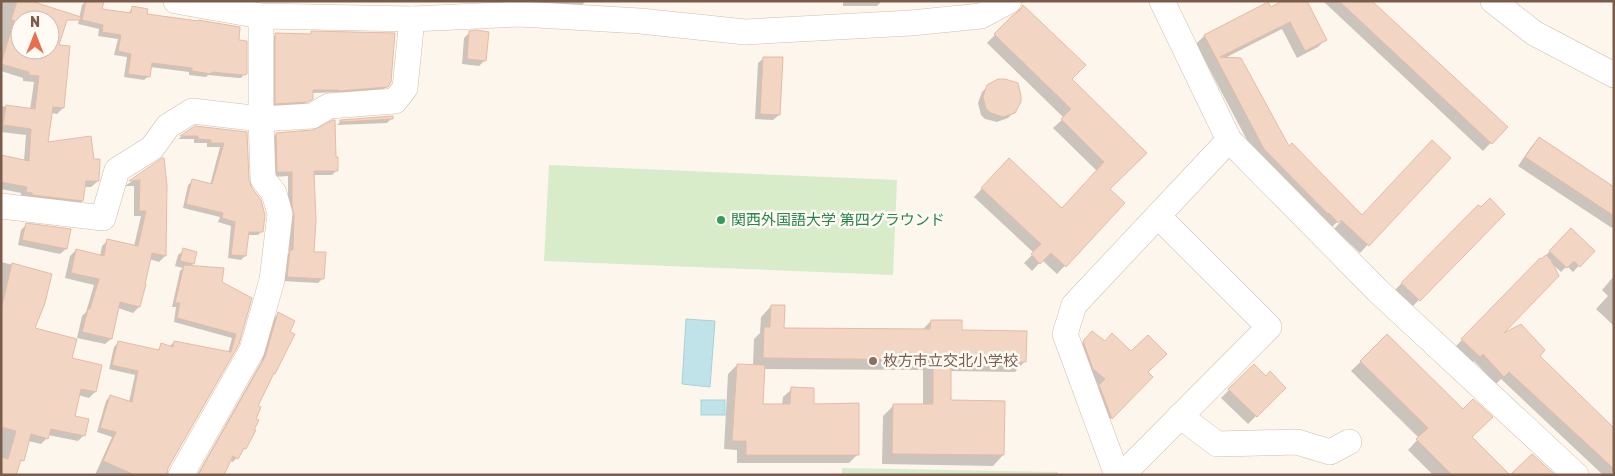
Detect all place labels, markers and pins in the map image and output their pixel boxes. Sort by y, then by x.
place label: 関西外国語大学 第四グラウンド [731,211,945,229]
marker: 関西外国語大学 第四グラウンド [715,214,727,226]
place label: 枚方市立交北小学校 [883,352,1018,370]
marker: 枚方市立交北小学校 [867,355,879,367]

